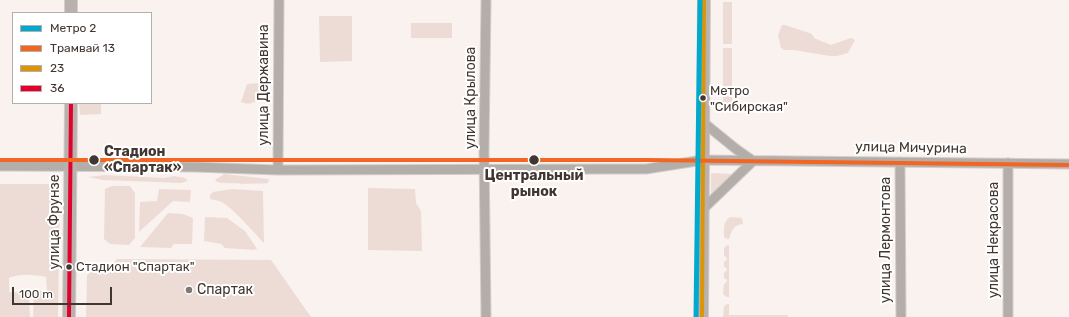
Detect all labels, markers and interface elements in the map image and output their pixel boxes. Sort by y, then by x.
legend [12,12,152,104]
text: Метро 2 [50,21,96,35]
street label: улица Державина [256,24,272,146]
text: Трамвай 13 [50,41,115,55]
street label: улица Крылова [463,47,479,149]
text: 23 [50,61,64,75]
text: 36 [50,81,64,95]
place label: Метро "Сибирская" [710,83,788,114]
marker: Метро "Сибирская" [698,93,708,103]
street label: улица Мичурина [855,139,967,157]
place label: Стадион «Спартак» [104,144,182,176]
marker: Стадион «Спартак» [87,153,101,167]
marker: Центральный рынок [527,153,541,167]
place label: Центральный рынок [485,168,583,200]
street label: улица Фрунзе [47,175,63,269]
street label: улица Лермонтова [878,177,894,303]
street label: улица Некрасова [986,182,1002,298]
place label: Стадион "Спартак" [76,259,195,275]
marker: Стадион "Спартак" [64,262,74,272]
scale bar [14,279,114,305]
place label: Спартак [197,282,253,298]
marker: Спартак [184,285,194,295]
text: 100 m [19,287,53,301]

